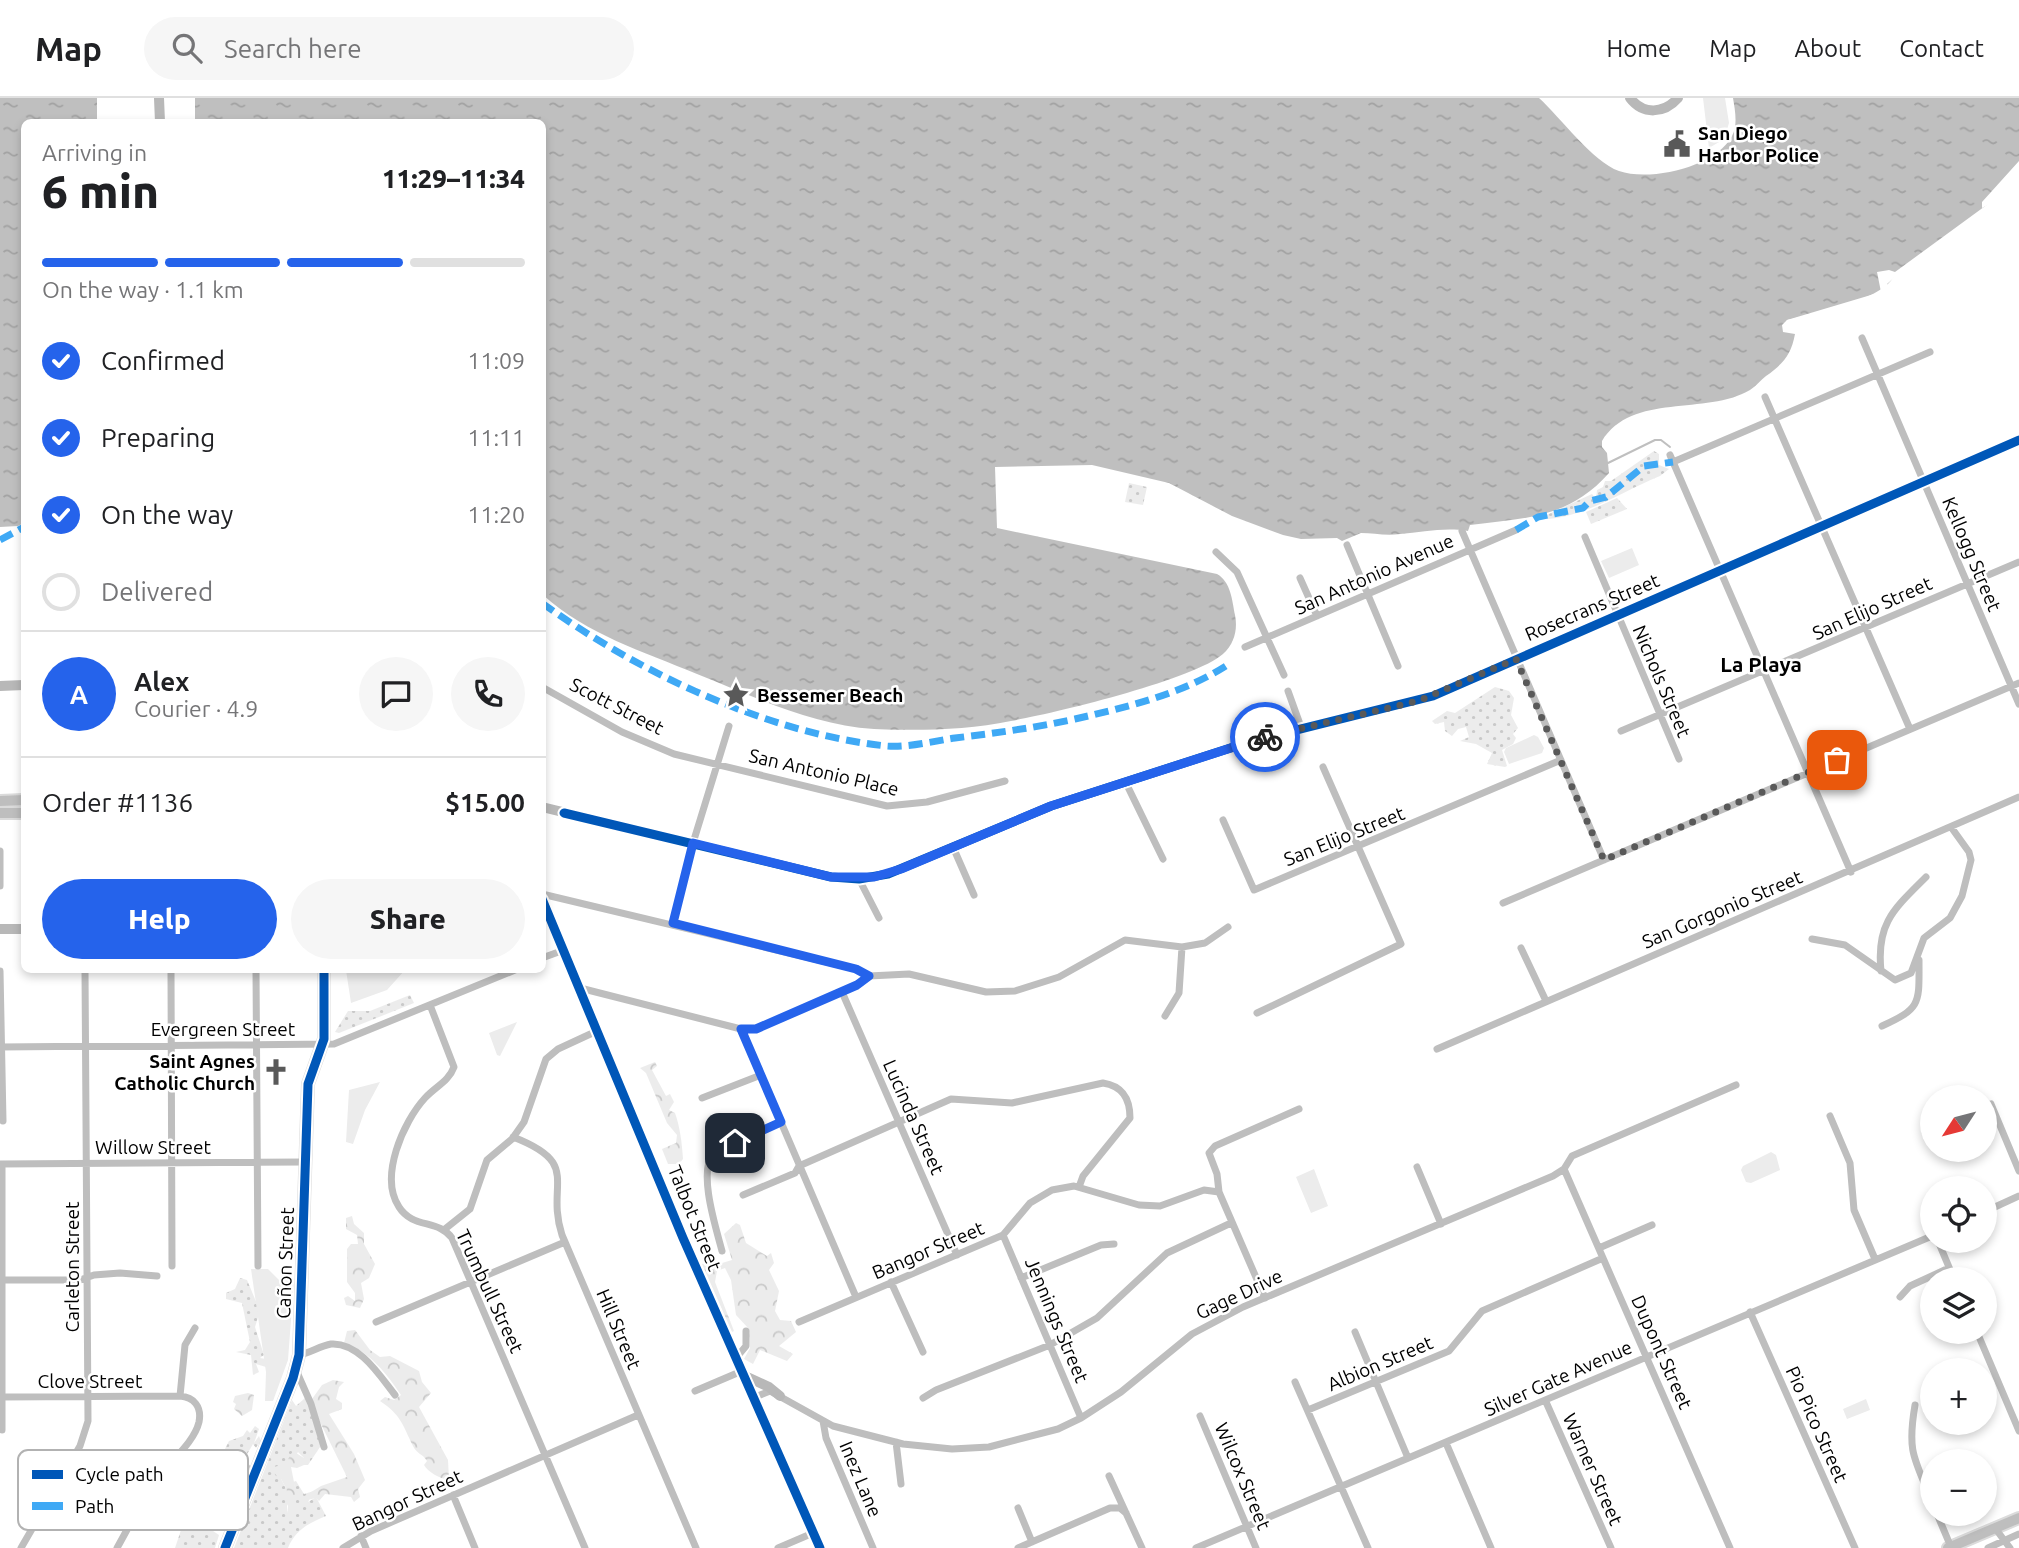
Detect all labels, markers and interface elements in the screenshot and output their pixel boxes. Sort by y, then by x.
search box [144,17,634,80]
icon: search [168,29,206,67]
text: Map [35,30,102,67]
text: Search here [224,34,362,63]
text: Home [1606,35,1671,62]
text: Map [1709,35,1756,62]
text: About [1794,35,1861,62]
text: Contact [1899,35,1984,62]
place label: San Diego Harbor Police [1698,122,1819,166]
public building icon: San Diego Harbor Police [1662,129,1692,159]
text: Arriving in [42,140,147,165]
text: 11:29–11:34 [382,164,525,193]
text: 6 min [42,165,159,217]
text: On the way · 1.1 km [42,277,244,302]
icon: check [42,342,80,380]
text: Confirmed [101,346,225,375]
text: 11:09 [467,348,525,373]
icon: check [42,419,80,457]
text: Preparing [101,423,215,452]
text: 11:11 [467,425,525,450]
street label: Kellogg Street [1938,493,2006,615]
icon: check [42,496,80,534]
text: On the way [101,500,233,529]
text: 11:20 [467,502,525,527]
street label: San Antonio Avenue [1291,529,1457,619]
street label: Rosecrans Street [1521,569,1663,645]
street label: San Elijo Street [1809,572,1936,644]
text: Delivered [101,577,213,606]
street label: Nichols Street [1629,622,1696,741]
district label: La Playa [1720,652,1802,676]
button: chat [359,657,433,731]
button: phone [451,657,525,731]
text: Alex [134,667,189,696]
street label: Scott Street [566,673,668,739]
text: A [70,680,88,709]
place icon: Bessemer Beach [721,680,751,710]
place label: Bessemer Beach [757,684,903,706]
text: Courier · 4.9 [134,696,258,721]
courier [1230,702,1300,772]
icon: bike [1246,718,1284,756]
pin [1807,730,1867,790]
icon: bag [1818,741,1856,779]
street label: San Antonio Place [747,744,901,800]
text: Order #1136 [42,788,193,817]
text: $15.00 [445,788,525,817]
street label: San Elijo Street [1280,802,1408,870]
street label: San Gorgonio Street [1639,865,1806,953]
button: Help [42,879,277,959]
button: Share [291,879,525,959]
street label: Evergreen Street [151,1018,296,1040]
place label: Saint Agnes Catholic Church [114,1050,255,1094]
street label: Lucinda Street [879,1056,949,1178]
church icon: Saint Agnes Catholic Church [261,1057,291,1087]
north arrow [1920,1085,1997,1162]
map controls [1920,1085,1997,1526]
pin [705,1113,765,1173]
icon: home [716,1124,754,1162]
street label: Willow Street [95,1136,211,1158]
street label: Talbot Street [664,1162,726,1274]
button: locate [1920,1176,1997,1253]
street label: Carleton Street [61,1201,83,1332]
street label: Cañon Street [272,1206,298,1319]
street label: Bangor Street [869,1216,988,1283]
street label: Trumbull Street [452,1226,528,1357]
street label: Jennings Street [1021,1254,1093,1386]
street label: Gage Drive [1192,1264,1286,1324]
button: layers [1920,1267,1997,1344]
street label: Hill Street [592,1285,646,1373]
street label: Dupont Street [1627,1292,1697,1413]
street label: Albion Street [1324,1331,1437,1395]
street label: Silver Gate Avenue [1481,1336,1635,1420]
button: + [1920,1358,1997,1435]
street label: Pio Pico Street [1782,1363,1853,1486]
street label: Clove Street [38,1370,143,1392]
street label: Warner Street [1559,1410,1628,1529]
street label: Wilcox Street [1211,1419,1276,1533]
street label: Inez Lane [835,1438,887,1520]
button: − [1920,1449,1997,1526]
legend [18,1450,248,1530]
text: Cycle path [75,1463,164,1485]
street label: Bangor Street [348,1465,466,1535]
text: Path [75,1495,114,1517]

